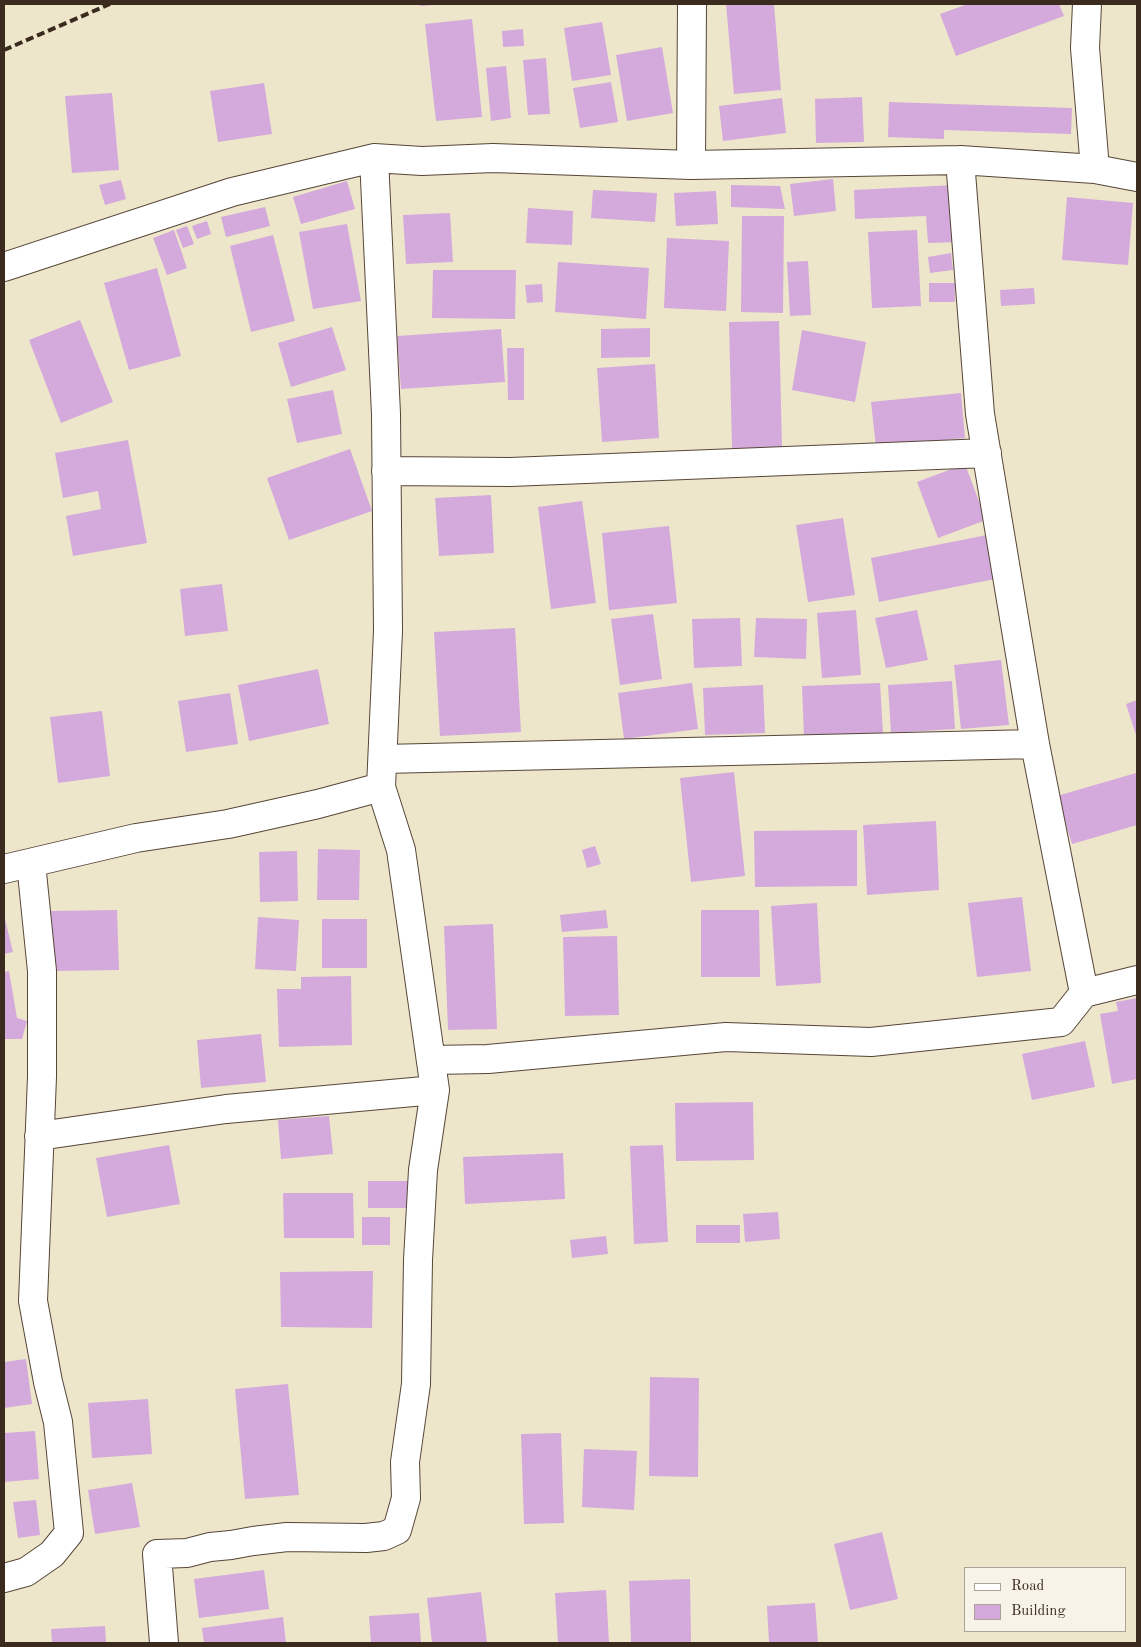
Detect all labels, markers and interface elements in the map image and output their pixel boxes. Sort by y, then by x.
legend [964,1567,1126,1632]
text: Road [1011,1579,1044,1594]
text: Building [1011,1604,1066,1619]

